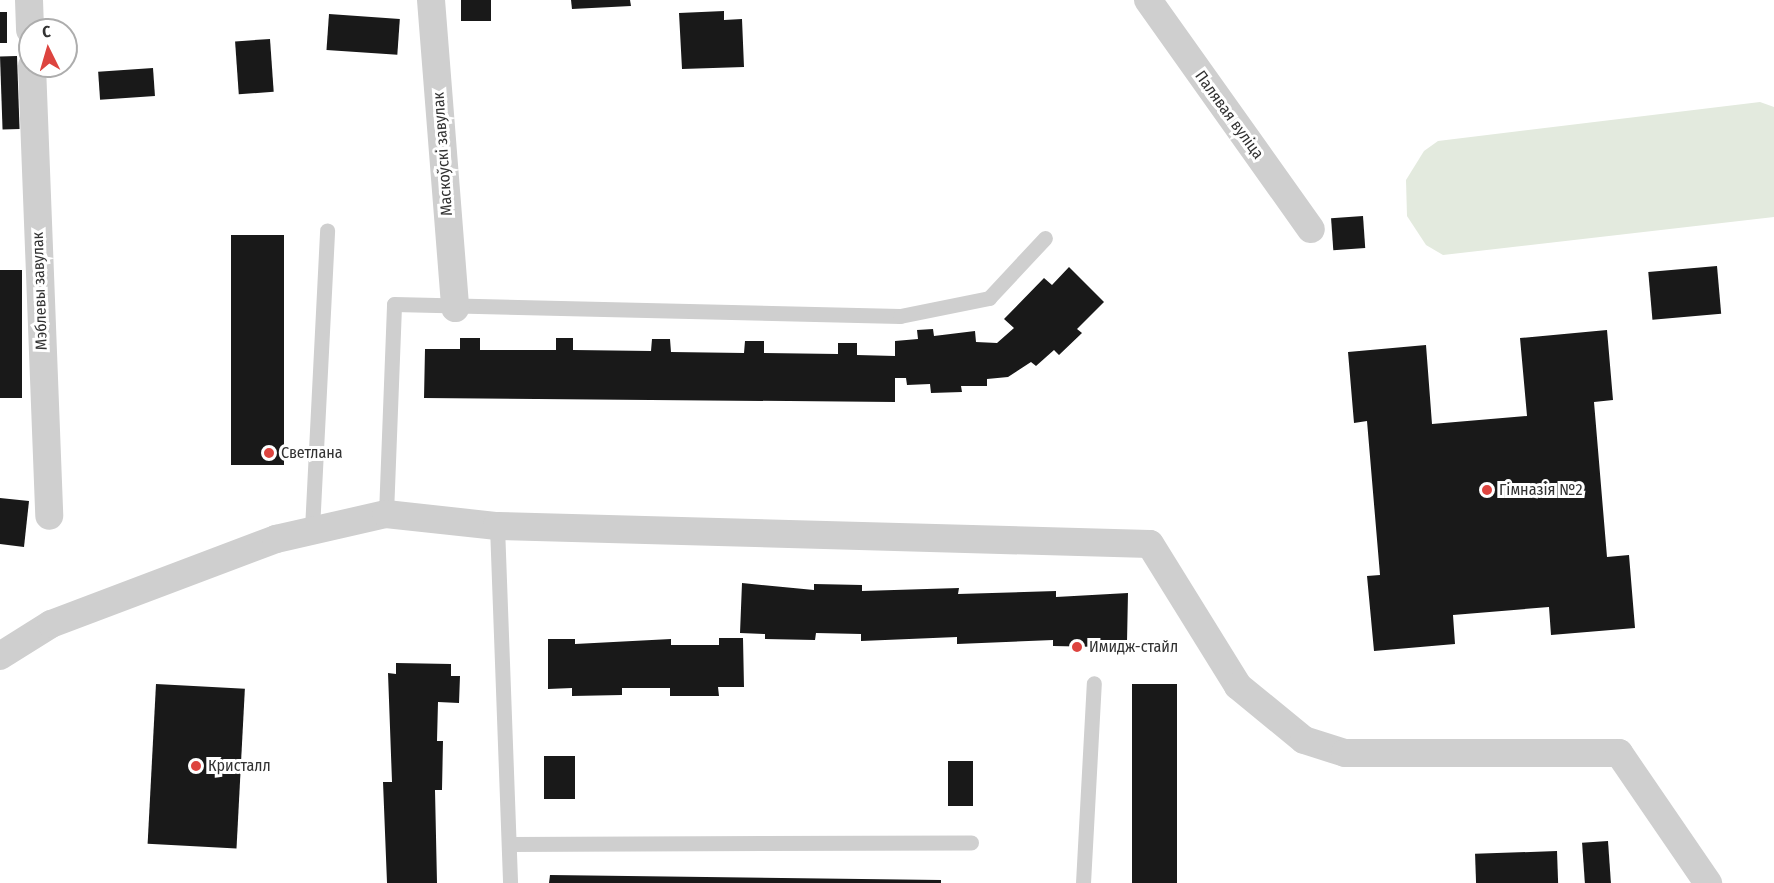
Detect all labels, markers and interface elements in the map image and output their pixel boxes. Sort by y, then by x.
north arrow [18,18,78,78]
text: С [42,22,52,41]
street label: Палявая вуліца [1191,67,1267,163]
street label: Маскоўскі завулак [429,91,457,217]
street label: Мэблевы завулак [28,232,52,350]
place label: Светлана [281,443,343,463]
marker: Светлана [262,446,276,460]
place label: Гімназія №2 [1499,480,1582,500]
marker: Гімназія №2 [1480,483,1494,497]
place label: Имидж-стайл [1089,637,1178,657]
marker: Имидж-стайл [1070,640,1084,654]
place label: Кристалл [208,756,271,776]
marker: Кристалл [189,759,203,773]

